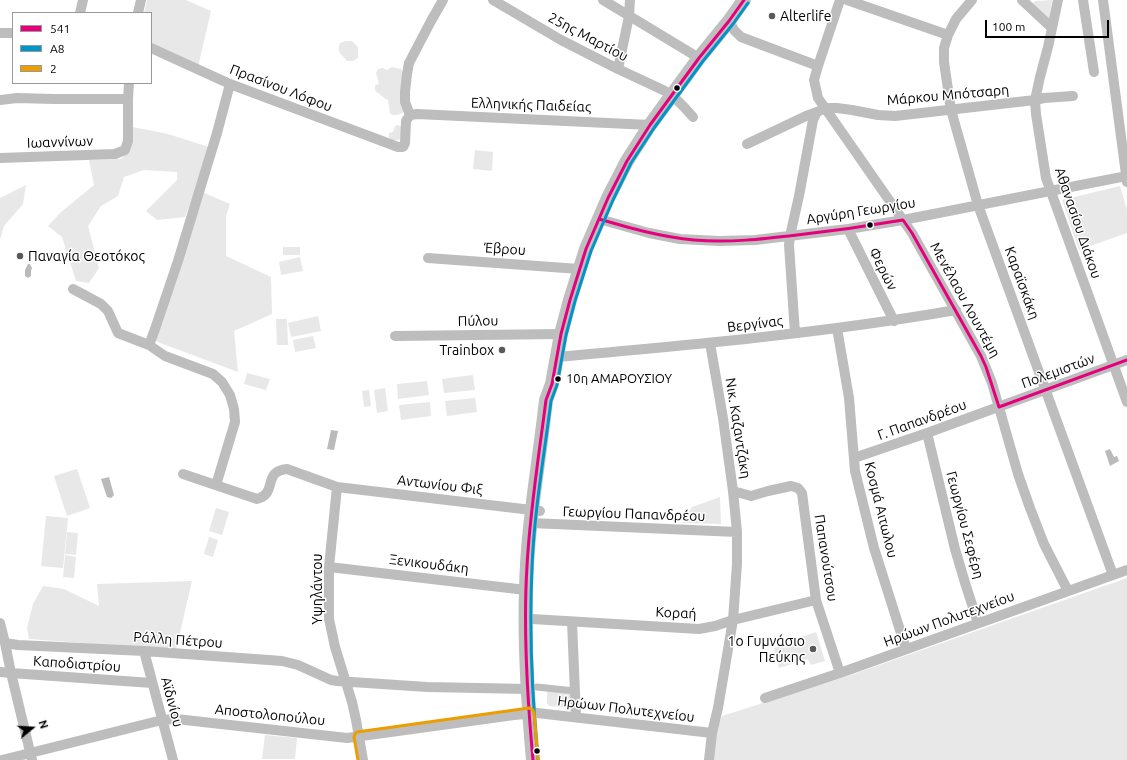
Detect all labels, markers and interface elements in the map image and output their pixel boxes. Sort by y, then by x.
place label: Alterlife [780,8,831,24]
street label: 25ης Μαρτίου [545,9,631,65]
marker: Alterlife [767,11,777,21]
legend [12,12,152,84]
scale bar [987,12,1111,38]
text: 100 m [992,20,1025,33]
text: 541 [50,22,70,35]
text: A8 [50,42,65,55]
street label: Πρασίνου Λόφου [227,61,335,115]
text: 2 [50,62,57,75]
street label: Μάρκου Μπότσαρη [886,81,1010,109]
unlabelled marker [672,83,682,93]
street label: Ελληνικής Παιδείας [471,95,591,115]
street label: Ιωαννίνων [27,132,93,152]
street label: Αθανασίου Διάκου [1051,165,1105,281]
street label: Αργύρη Γεωργίου [805,194,917,228]
unlabelled marker [865,220,875,230]
street label: Έβρου [484,239,526,259]
street label: Μενέλαου Λουντέμη [926,239,1004,361]
street label: Καραϊσκάκη [1001,244,1043,322]
street label: Φερών [865,245,901,293]
place label: Παναγία Θεοτόκος [28,248,145,264]
marker: Παναγία Θεοτόκος [15,251,25,261]
street label: Πύλου [457,312,499,330]
street label: Βεργίνας [726,312,784,336]
place label: Trainbox [439,342,494,358]
marker: Trainbox [497,345,507,355]
street label: Πολεμιστών [1019,350,1097,392]
place label: 10η ΑΜΑΡΟΥΣΙΟΥ [566,371,672,387]
marker: 10η ΑΜΑΡΟΥΣΙΟΥ [553,374,563,384]
street label: Νικ. Καζαντζάκη [722,376,754,480]
street label: Γ. Παπανδρέου [875,396,969,444]
street label: Κοσμά Αιτωλου [861,460,901,560]
street label: Γεωργίου Σεφέρη [943,469,987,581]
street label: Αντωνίου Φιξ [396,471,484,499]
street label: Γεωργίου Παπανδρέου [562,503,706,525]
street label: Παπανούτσου [811,513,841,603]
street label: Ξενικουδάκη [388,551,470,577]
street label: Υψηλάντου [309,553,325,625]
street label: Ηρώων Πολυτεχνείου [881,588,1017,650]
street label: Κοραή [655,604,697,622]
street label: Ράλλη Πέτρου [133,628,223,652]
place label: 1ο Γυμνάσιο Πεύκης [728,633,805,666]
marker: 1ο Γυμνάσιο Πεύκης [808,644,818,654]
street label: Καποδιστρίου [33,653,121,675]
street label: Αϊδινίου [157,675,187,729]
street label: Ηρώων Πολυτεχνείου [556,692,696,726]
street label: Αποστολοπούλου [214,701,326,729]
north arrow [12,708,52,748]
text: N [36,719,50,730]
unlabelled marker [532,746,542,756]

